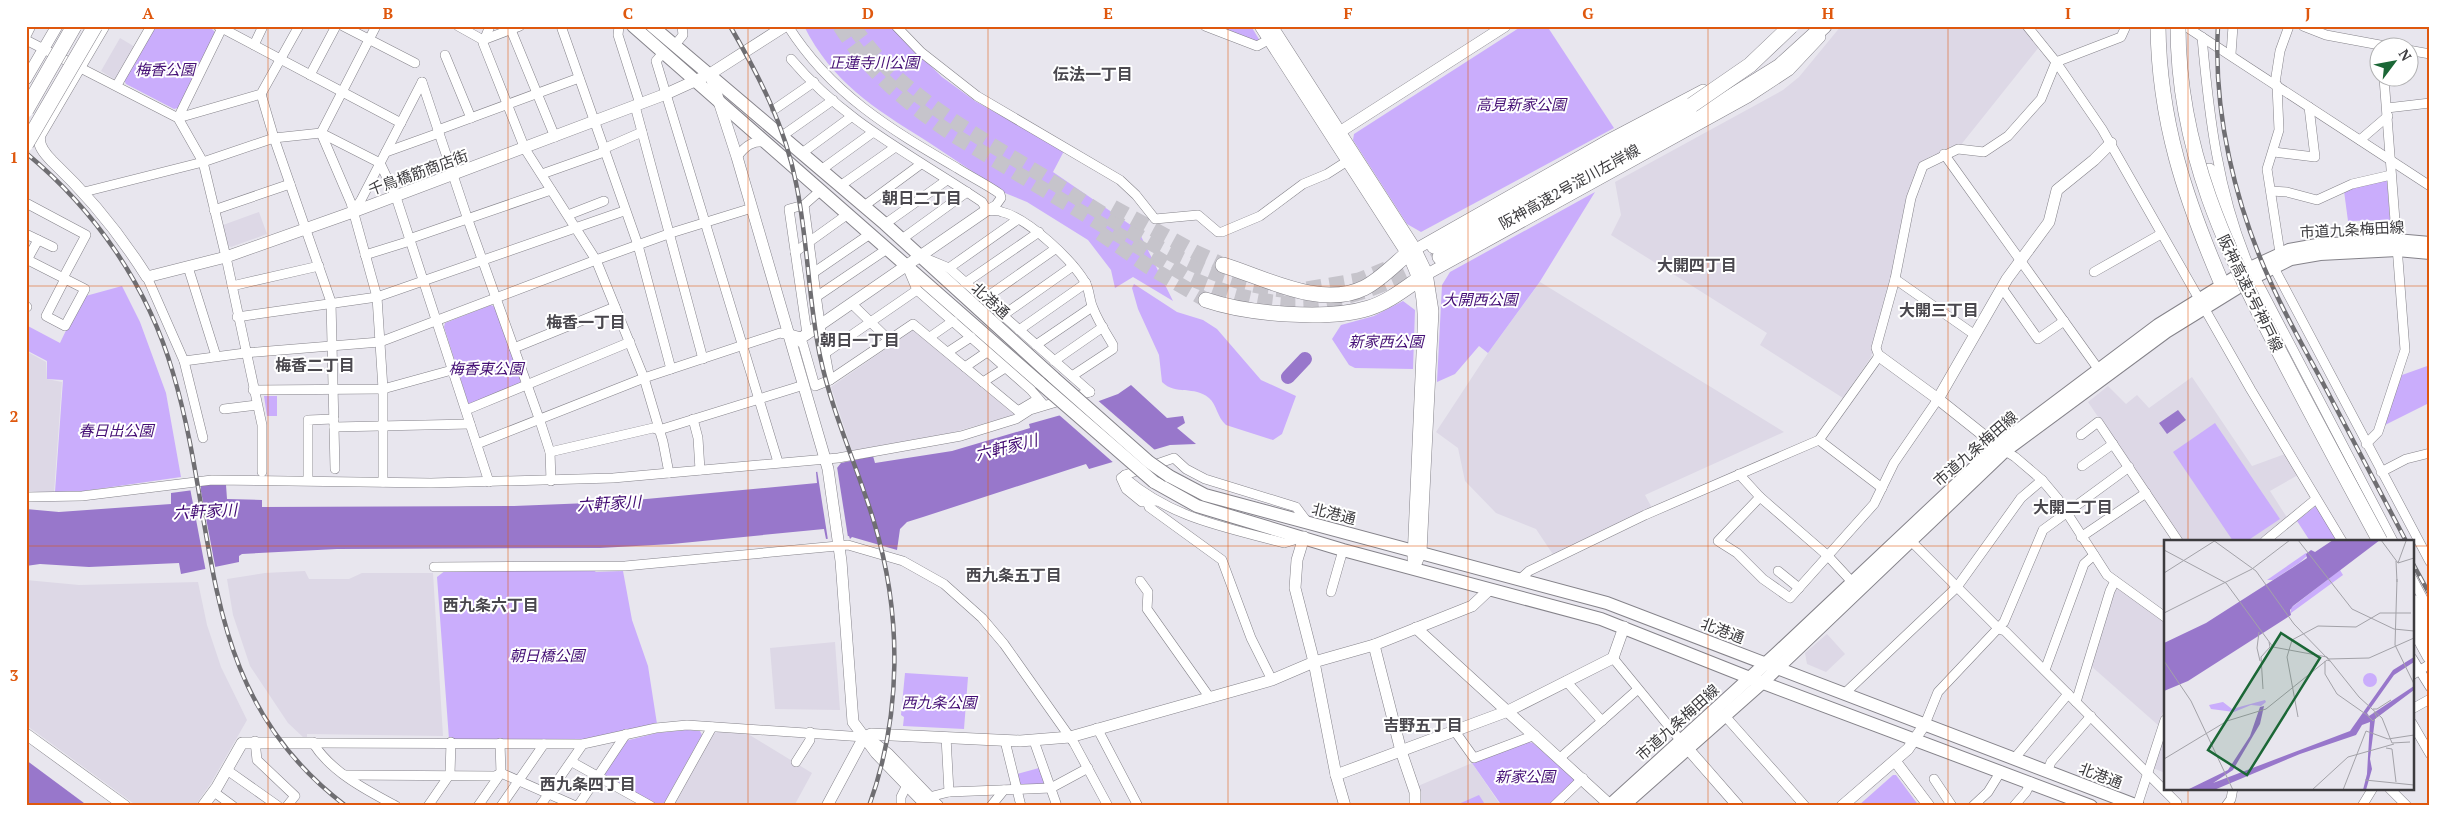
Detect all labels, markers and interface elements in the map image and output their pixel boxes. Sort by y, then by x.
text: A [142,2,154,24]
text: B [383,2,393,24]
text: C [623,2,633,24]
text: D [862,2,874,24]
text: E [1103,2,1113,24]
text: F [1343,2,1353,24]
text: G [1582,2,1594,24]
text: H [1822,2,1834,24]
text: I [2065,2,2071,24]
text: J [2305,2,2311,24]
north arrow [2368,38,2418,88]
text: N [2395,45,2417,65]
park label: 正蓮寺川公園 [829,52,921,72]
park label: 梅香公園 [135,59,197,79]
district label: 伝法一丁目 [1052,63,1133,85]
park label: 高見新家公園 [1476,94,1568,114]
street label: 阪神高速2号淀川左岸線 [1495,139,1643,233]
street label: 千鳥橋筋商店街 [365,145,471,199]
text: 1 [9,146,19,168]
district label: 朝日二丁目 [882,187,962,209]
street label: 市道九条梅田線 [2299,216,2405,242]
street label: 阪神高速3号神戸線 [2214,231,2288,355]
district label: 大開四丁目 [1657,254,1737,276]
street label: 北港通 [968,278,1014,322]
park label: 大開西公園 [1442,289,1519,309]
district label: 大開三丁目 [1899,299,1979,321]
district label: 梅香一丁目 [546,311,626,333]
district label: 朝日一丁目 [820,329,900,351]
park label: 新家西公園 [1348,331,1425,351]
district label: 梅香二丁目 [275,354,355,376]
park label: 梅香東公園 [448,358,525,378]
text: 2 [9,405,19,427]
street label: 市道九条梅田線 [1929,406,2021,490]
park label: 春日出公園 [78,420,155,440]
water label: 六軒家川 [972,428,1042,465]
water label: 六軒家川 [576,490,644,516]
district label: 大開二丁目 [2033,496,2113,518]
water label: 六軒家川 [172,498,240,524]
street label: 北港通 [1310,498,1358,528]
inset map [2164,540,2414,790]
district label: 西九条五丁目 [966,564,1062,586]
district label: 西九条六丁目 [443,594,539,616]
street label: 北港通 [1698,613,1748,647]
park label: 朝日橋公園 [509,645,586,665]
text: 3 [9,664,19,686]
street label: 市道九条梅田線 [1631,679,1723,765]
park label: 西九条公園 [901,692,978,712]
district label: 吉野五丁目 [1383,714,1463,736]
street label: 北港通 [2076,758,2126,792]
park label: 新家公園 [1495,766,1557,786]
district label: 西九条四丁目 [540,773,636,795]

